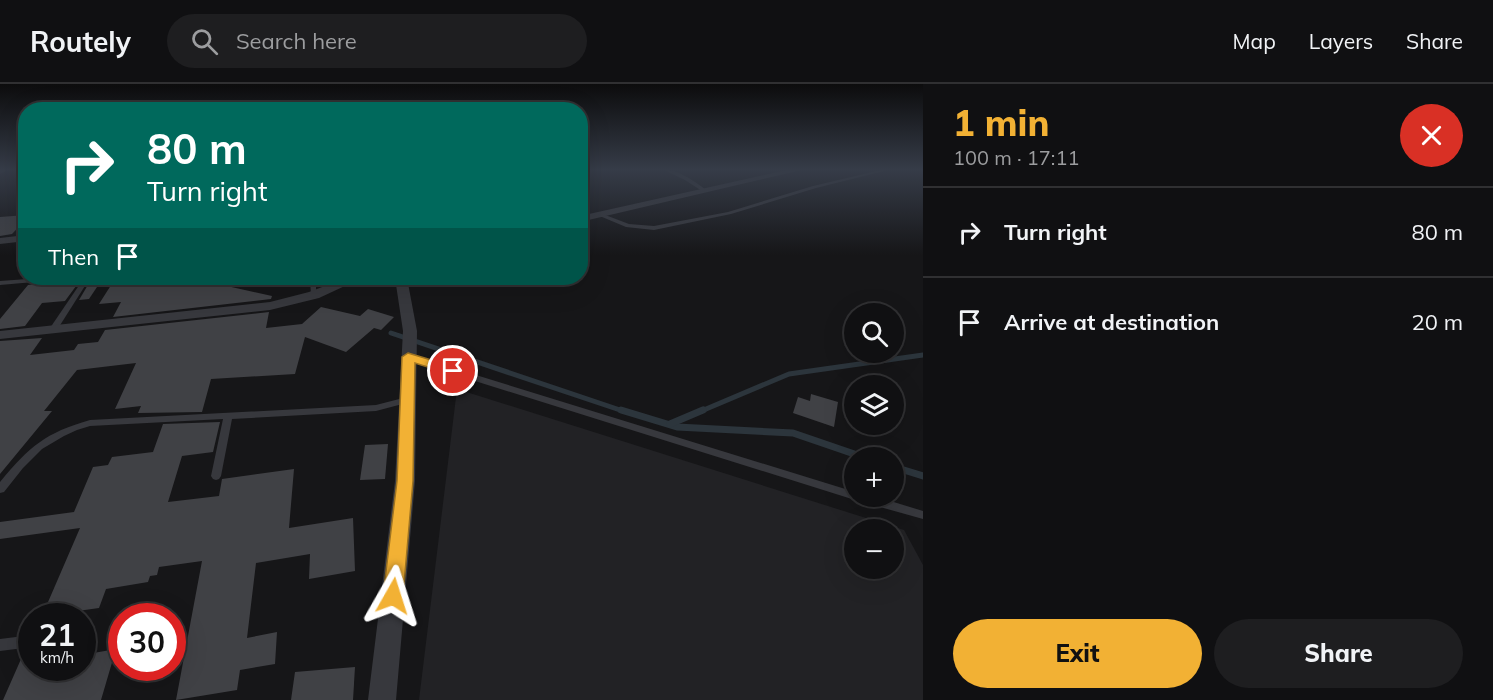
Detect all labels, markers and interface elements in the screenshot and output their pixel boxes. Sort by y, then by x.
search box [167,14,587,68]
text: Routely [30,24,131,59]
icon: search [188,25,221,58]
text: Search here [236,27,357,55]
text: Map [1233,28,1276,54]
text: Layers [1309,28,1373,54]
text: Share [1406,28,1463,54]
text: 1 min [953,100,1049,145]
button: close [1400,104,1463,167]
text: 80 m [147,122,247,175]
icon: right [48,126,126,204]
text: 100 m · 17:11 [953,145,1079,170]
text: Turn right [147,174,267,208]
icon: right [953,216,986,249]
text: Turn right [1004,218,1107,246]
text: 80 m [1412,218,1463,246]
icon: arrive [111,240,144,273]
text: Then [48,243,99,271]
map controls [844,303,904,579]
button: search [844,303,904,363]
icon: arrive [953,306,986,339]
text: Arrive at destination [1004,308,1219,336]
text: 20 m [1412,308,1463,336]
pin [427,345,478,396]
icon: arrive [436,354,469,387]
button: layers [844,375,904,435]
button: + [844,447,904,507]
button: − [844,519,904,579]
position arrow [361,564,425,628]
speed limit sign: 30 [108,603,186,681]
text: 21 [39,616,75,654]
button: Exit [953,619,1202,688]
button: Share [1214,619,1463,688]
text: km/h [40,648,74,667]

